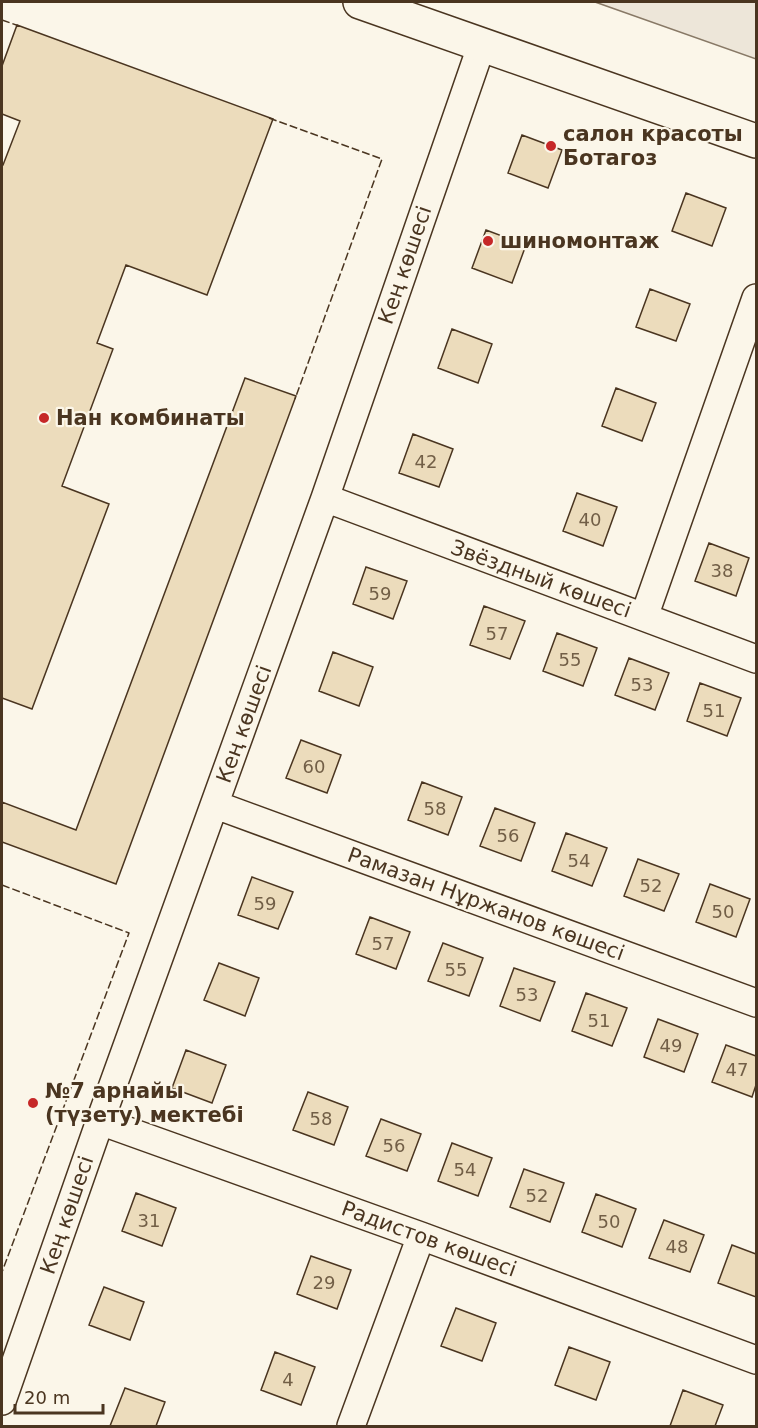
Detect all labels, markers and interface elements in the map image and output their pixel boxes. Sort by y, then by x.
place label: салон красоты Ботагоз [563,122,743,170]
marker: салон красоты Ботагоз [544,139,558,153]
street label: Кең көшесі [374,203,436,327]
place label: шиномонтаж [500,229,659,253]
marker: шиномонтаж [481,234,495,248]
place label: Нан комбинаты [56,406,245,430]
marker: Нан комбинаты [37,411,51,425]
house number: 42 [415,451,437,472]
house number: 40 [579,509,601,530]
street label: Звёздный көшесі [448,535,634,623]
house number: 38 [711,560,733,581]
house number: 59 [369,583,391,604]
house number: 57 [486,623,508,644]
house number: 55 [559,649,581,670]
street label: Кең көшесі [212,662,276,786]
house number: 53 [631,674,653,695]
house number: 51 [703,700,725,721]
house number: 60 [303,756,325,777]
house number: 58 [424,798,446,819]
house number: 56 [497,825,519,846]
street label: Рамазан Нұржанов көшесі [344,843,628,965]
house number: 54 [568,850,590,871]
house number: 52 [640,875,662,896]
house number: 59 [254,893,276,914]
house number: 50 [712,901,734,922]
house number: 57 [372,933,394,954]
house number: 55 [445,959,467,980]
house number: 53 [516,984,538,1005]
house number: 51 [588,1010,610,1031]
house number: 49 [660,1035,682,1056]
house number: 47 [726,1059,748,1080]
place label: №7 арнайы (түзету) мектебі [45,1079,244,1127]
marker: №7 арнайы (түзету) мектебі [26,1096,40,1110]
house number: 58 [310,1108,332,1129]
house number: 56 [383,1135,405,1156]
street label: Кең көшесі [36,1153,98,1277]
house number: 54 [454,1159,476,1180]
house number: 52 [526,1185,548,1206]
street label: Радистов көшесі [338,1196,520,1282]
house number: 31 [138,1210,160,1231]
house number: 50 [598,1211,620,1232]
house number: 48 [666,1236,688,1257]
house number: 29 [313,1272,335,1293]
house number: 4 [282,1369,294,1390]
scale bar [15,1377,104,1415]
text: 20 m [24,1387,70,1408]

